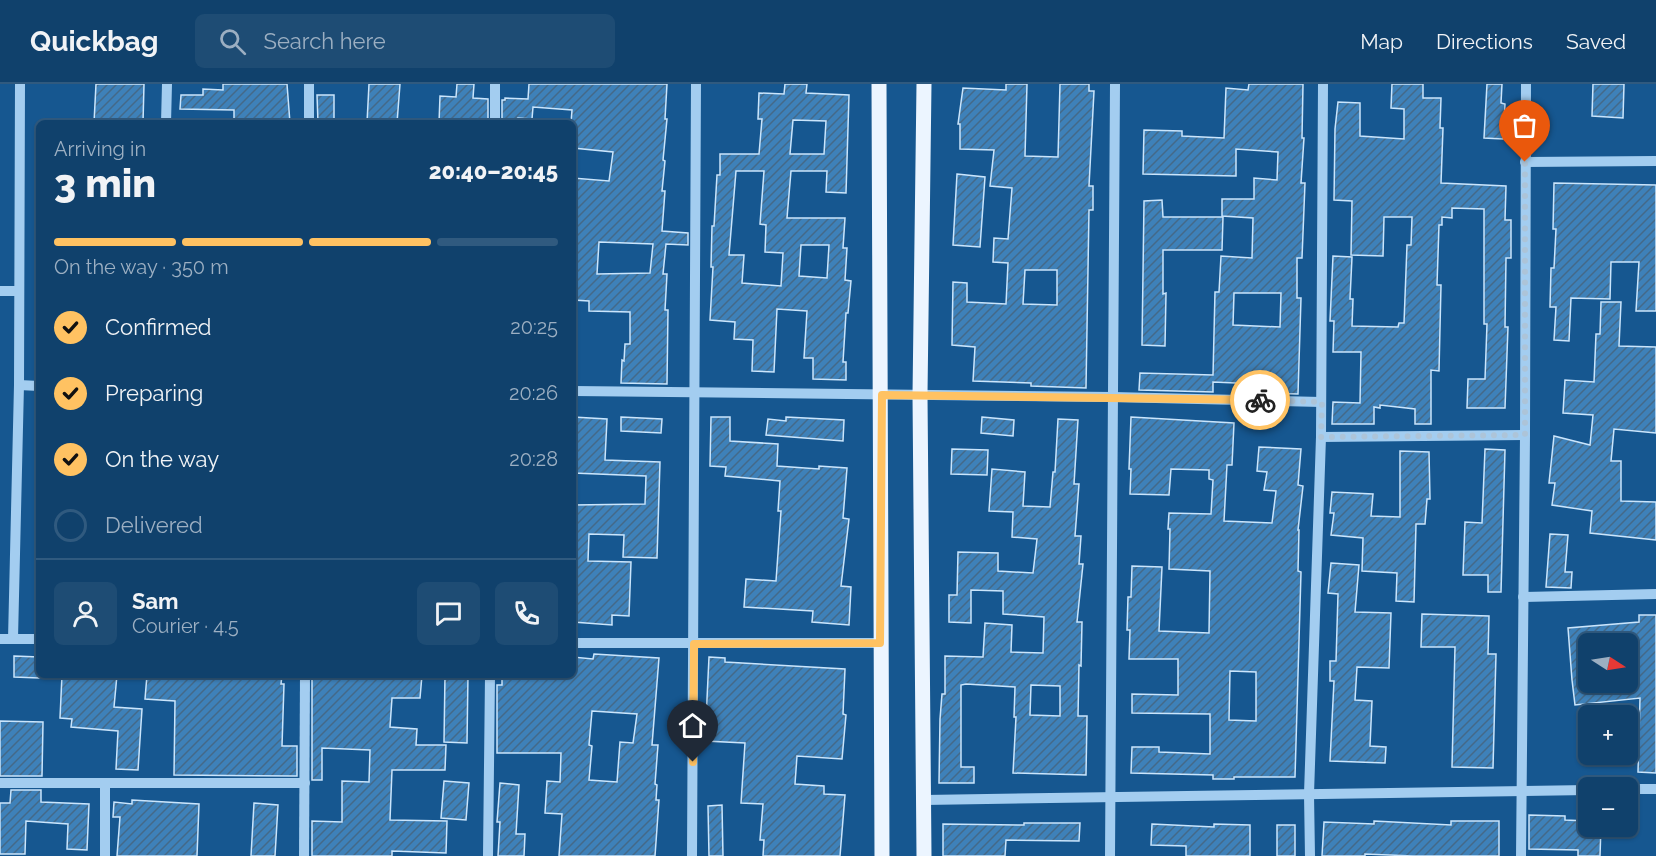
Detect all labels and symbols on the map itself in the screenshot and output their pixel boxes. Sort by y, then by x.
pin [1499,100,1550,162]
courier [1230,370,1290,430]
north arrow [1578,633,1638,693]
pin [667,700,718,762]

